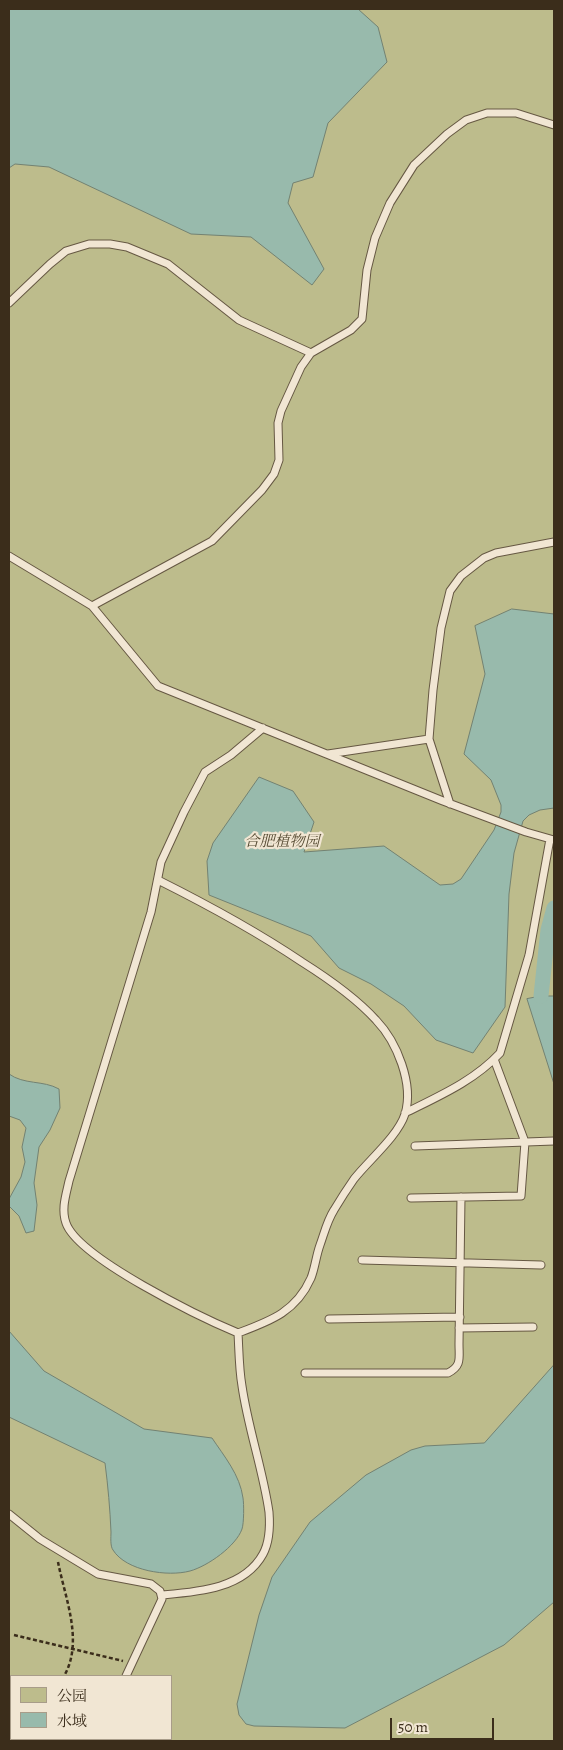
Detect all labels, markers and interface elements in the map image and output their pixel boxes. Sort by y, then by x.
park label: 合肥植物园 [245,833,319,851]
legend [10,1675,172,1740]
text: 公园 [57,1686,87,1706]
scale bar [393,1708,497,1740]
text: 水域 [57,1711,87,1731]
text: 50 m [398,1717,428,1737]

